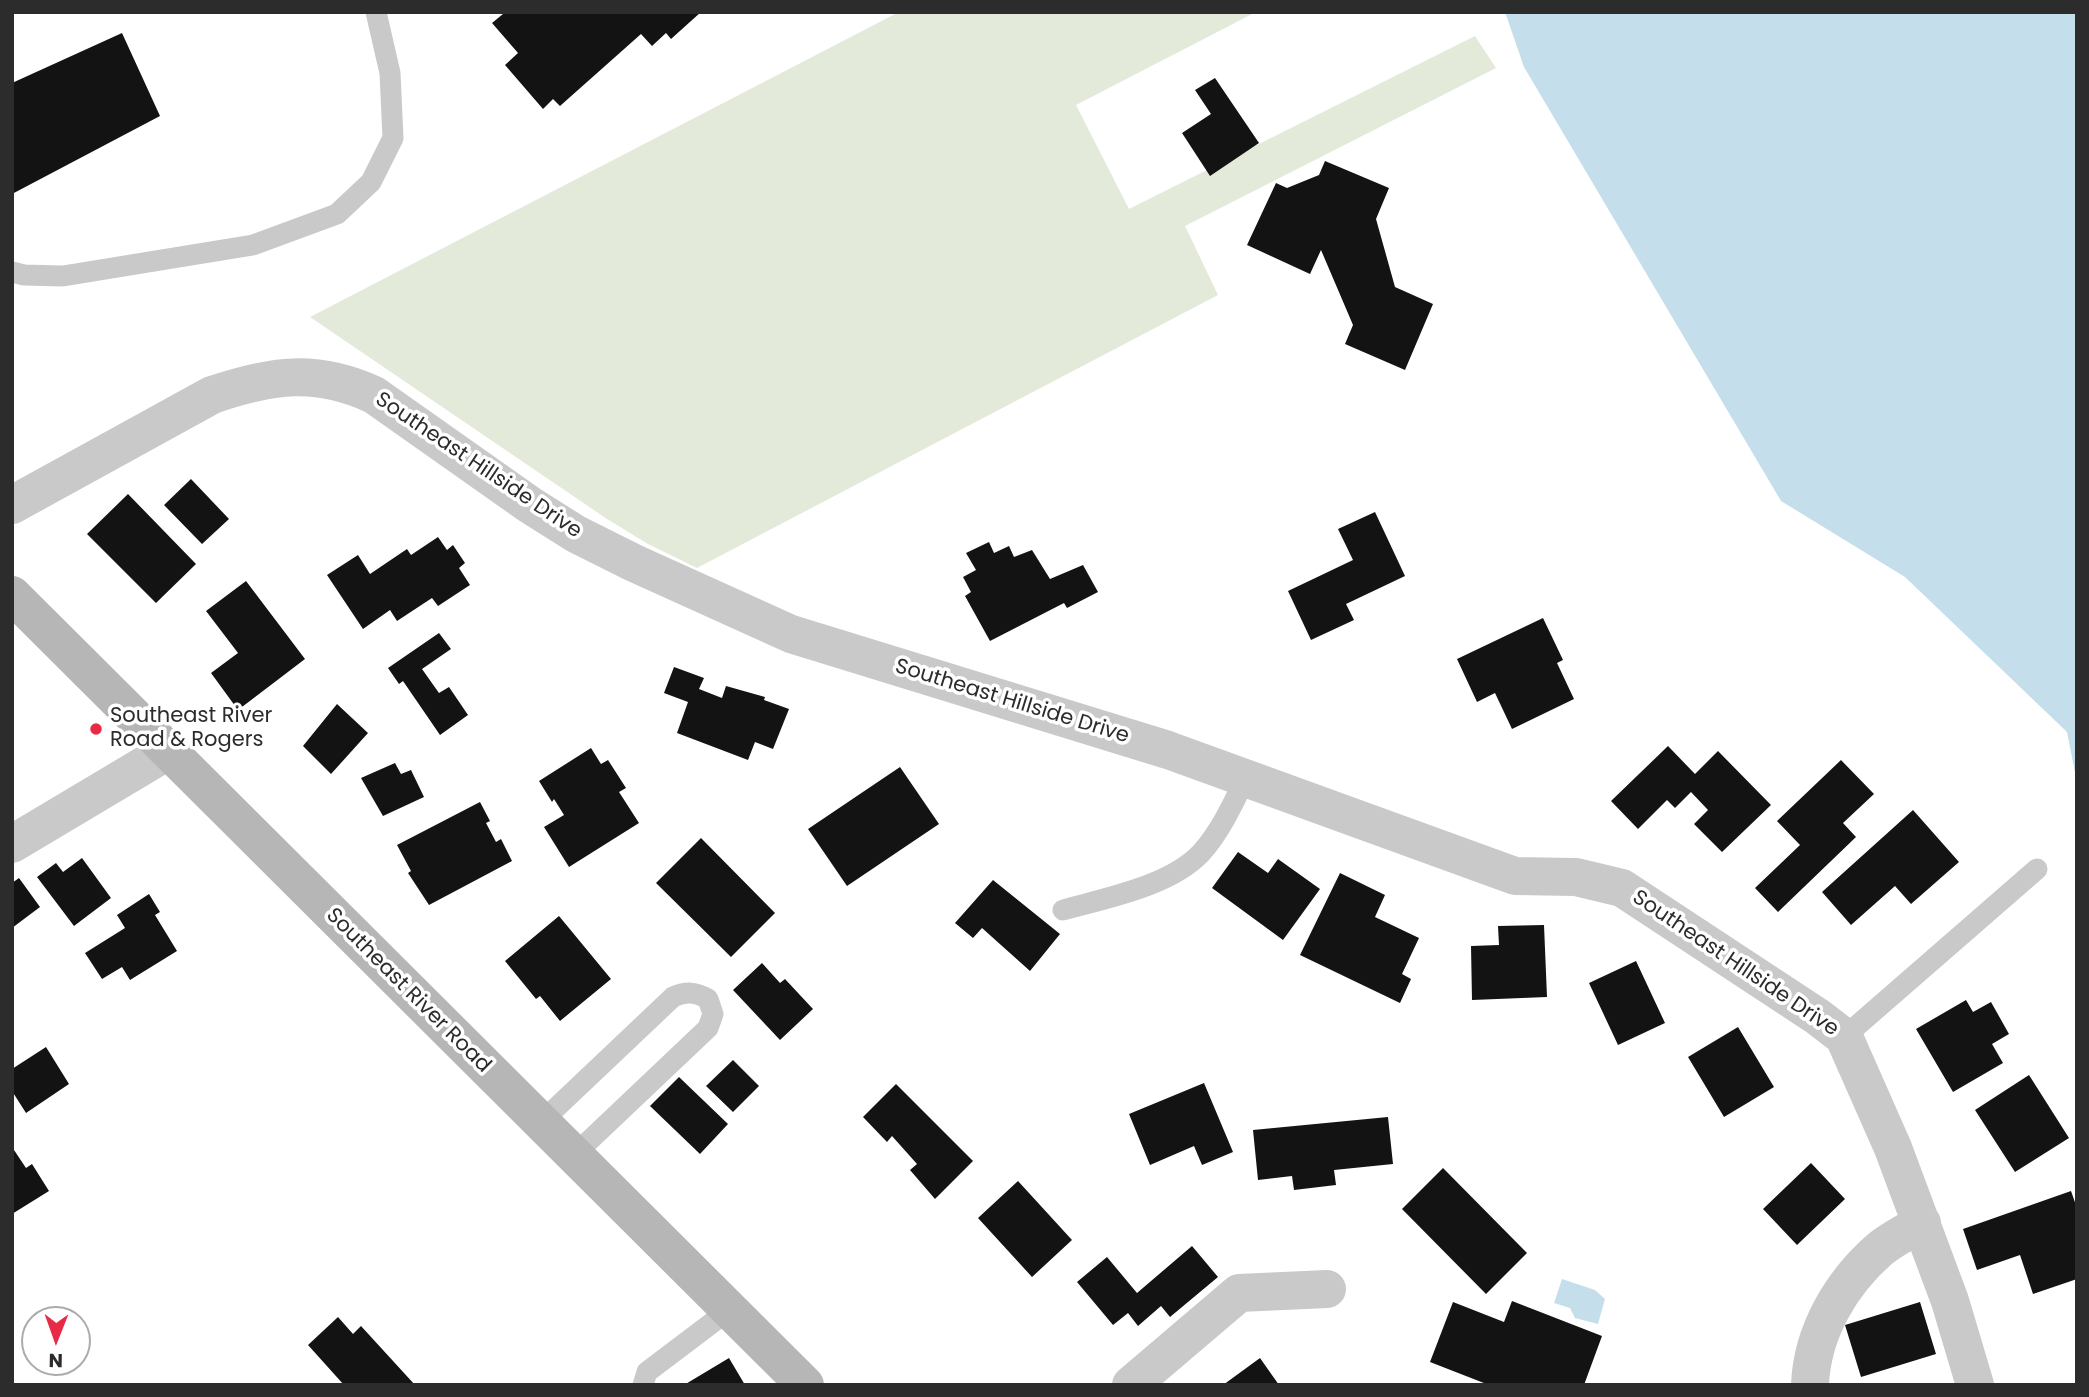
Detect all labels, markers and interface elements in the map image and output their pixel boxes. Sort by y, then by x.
street label: Southeast Hillside Drive [370,388,586,544]
street label: Southeast Hillside Drive [892,654,1132,750]
place label: Southeast River Road & Rogers [110,704,272,754]
marker: Southeast River Road & Rogers [88,721,104,737]
street label: Southeast Hillside Drive [1627,886,1843,1042]
street label: Southeast River Road [320,903,496,1079]
north arrow [21,1306,91,1376]
text: N [48,1347,63,1374]

